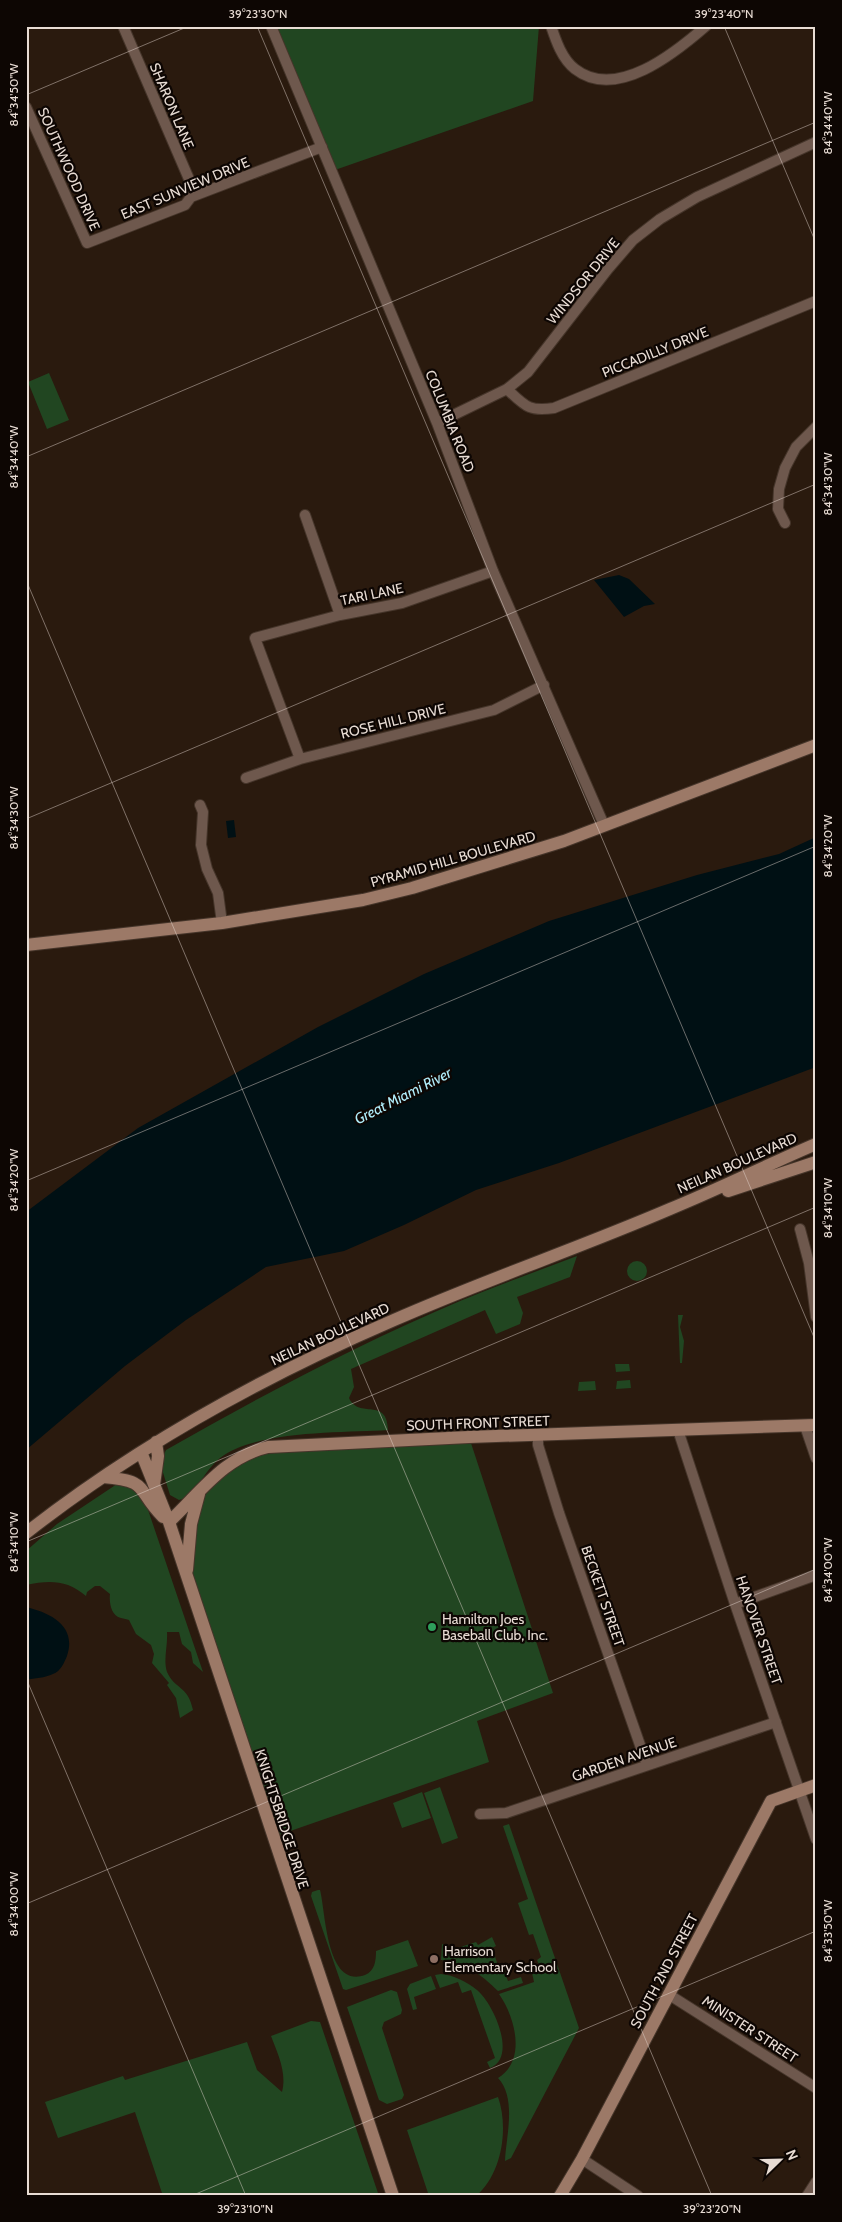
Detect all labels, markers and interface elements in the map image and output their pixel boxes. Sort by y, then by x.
text: 39°23'30"N [229,6,287,21]
text: 39°23'40"N [694,6,754,21]
street label: SHARON LANE [146,60,198,152]
text: 84°34'50"W [6,63,21,127]
text: 84°34'40"W [820,91,835,155]
street label: SOUTHWOOD DRIVE [34,105,104,234]
street label: EAST SUNVIEW DRIVE [118,153,252,223]
street label: WINDSOR DRIVE [543,234,623,328]
street label: PICCADILLY DRIVE [599,322,711,382]
street label: COLUMBIA ROAD [421,367,479,475]
text: 84°34'40"W [6,425,21,489]
text: 84°34'30"W [820,452,835,516]
street label: TARI LANE [339,579,405,609]
street label: ROSE HILL DRIVE [339,699,448,743]
text: 84°34'30"W [6,786,21,850]
text: 84°34'20"W [820,814,835,877]
street label: PYRAMID HILL BOULEVARD [368,827,538,891]
water label: Great Miami River [351,1063,456,1128]
street label: NEILAN BOULEVARD [674,1129,800,1197]
text: 84°34'20"W [6,1148,21,1211]
text: 84°34'10"W [820,1177,835,1238]
street label: NEILAN BOULEVARD [268,1299,392,1369]
street label: SOUTH FRONT STREET [406,1411,551,1435]
text: 84°34'10"W [6,1511,21,1572]
text: 84°34'00"W [820,1537,835,1602]
street label: BECKETT STREET [577,1543,629,1649]
street label: HANOVER STREET [732,1573,786,1687]
place label: Hamilton Joes Baseball Club, Inc. [442,1610,548,1644]
marker: Hamilton Joes Baseball Club, Inc. [426,1621,438,1633]
street label: GARDEN AVENUE [569,1733,679,1785]
street label: KNIGHTSBRIDGE DRIVE [251,1747,313,1891]
text: 84°34'00"W [6,1871,21,1936]
text: 84°33'50"W [820,1899,835,1962]
street label: SOUTH 2ND STREET [626,1910,702,2031]
place label: Harrison Elementary School [444,1942,557,1976]
marker: Harrison Elementary School [428,1953,440,1965]
street label: MINISTER STREET [699,1991,802,2067]
north arrow [754,2134,804,2184]
text: N [782,2147,802,2163]
text: 39°23'10"N [217,2201,273,2216]
text: 39°23'20"N [683,2201,741,2216]

